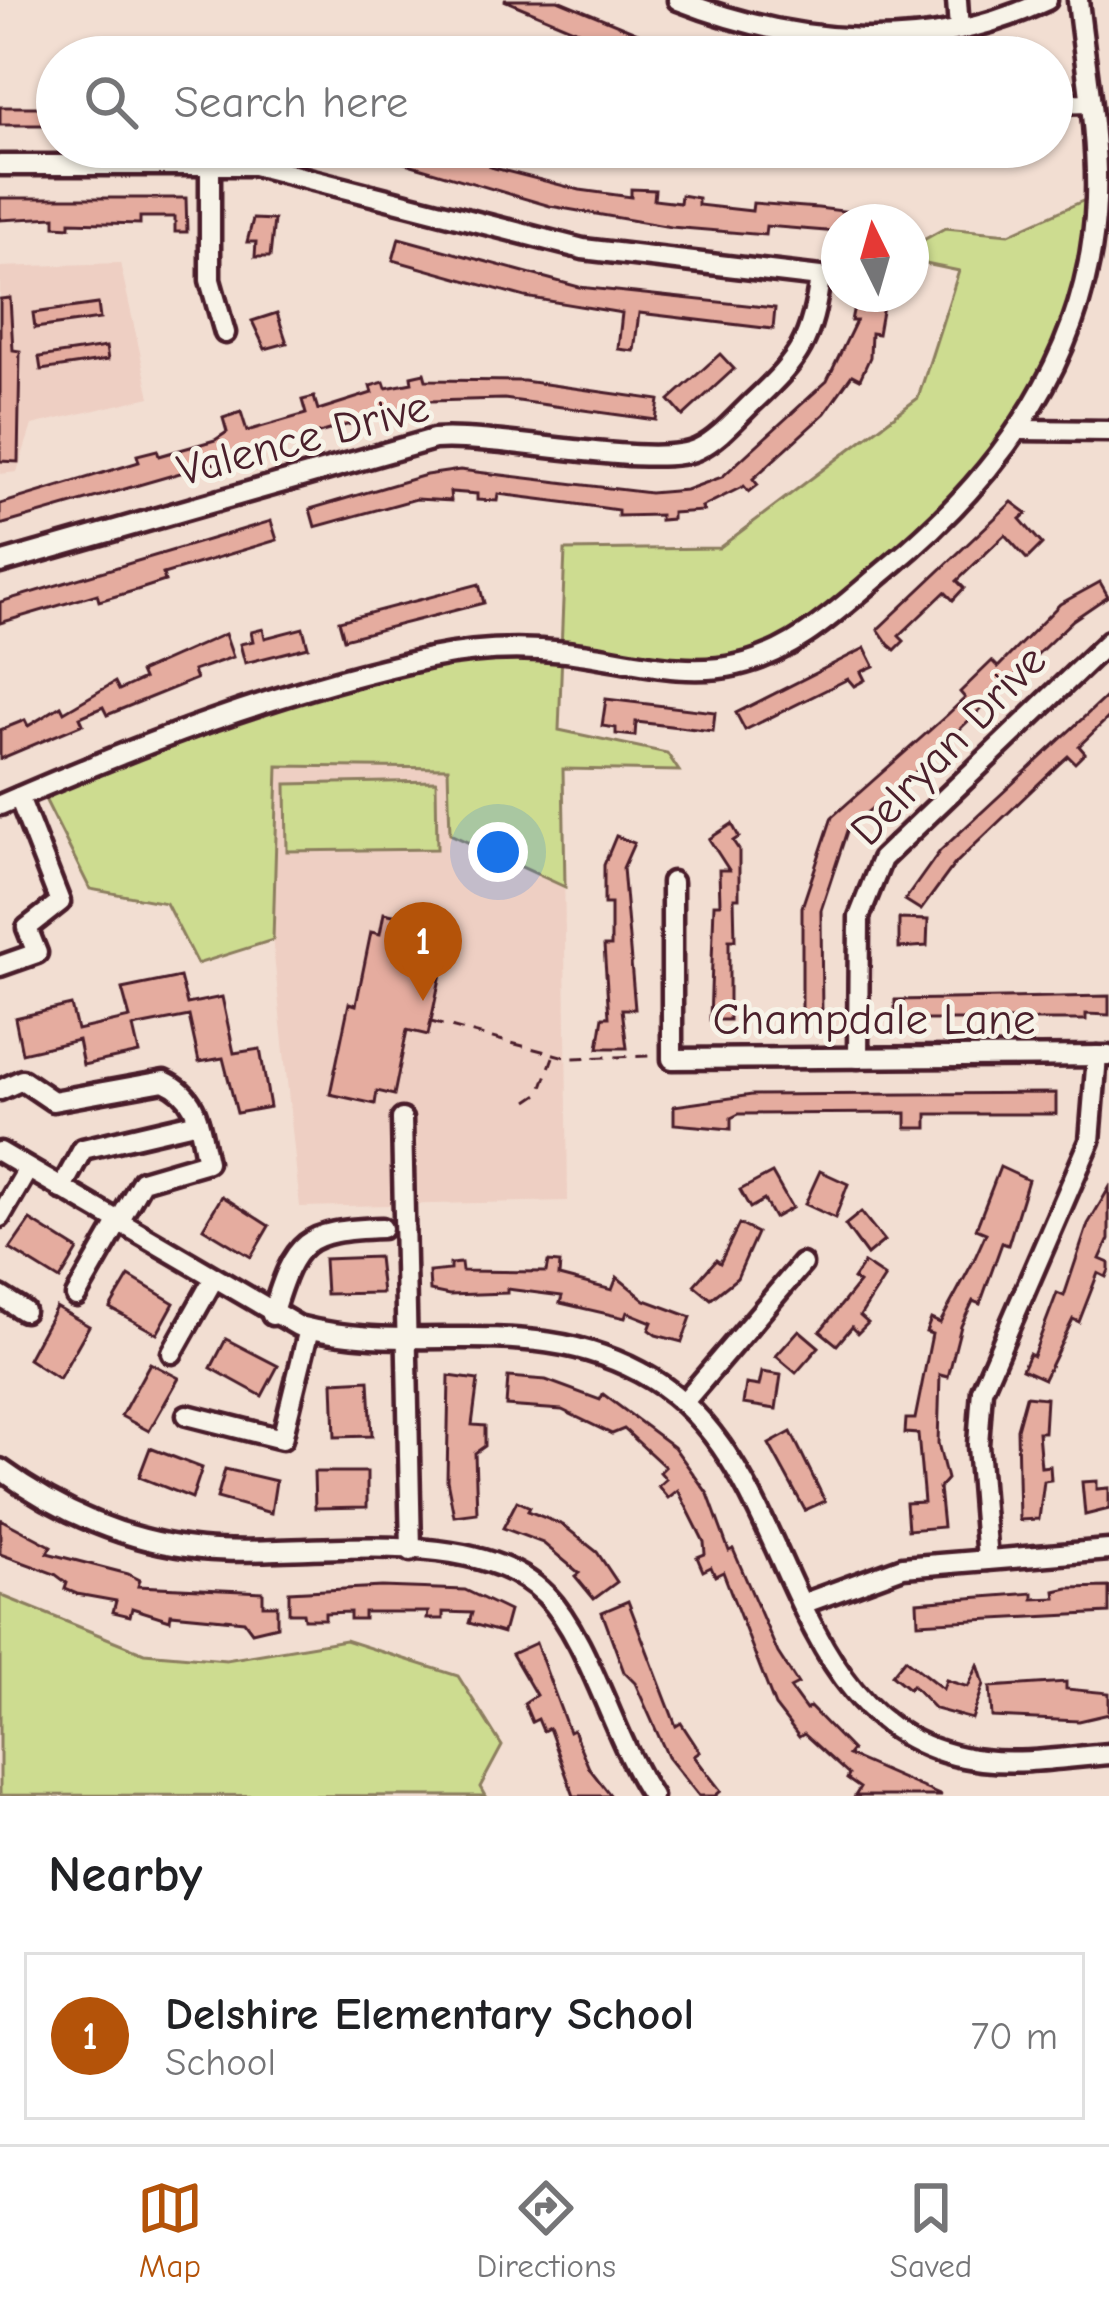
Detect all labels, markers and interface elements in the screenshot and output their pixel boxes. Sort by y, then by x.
search box [36,36,1073,168]
icon: search [78,69,144,135]
text: Search here [174,76,408,128]
north arrow [821,204,929,312]
street label: Valence Drive [172,379,434,497]
street label: Delryan Drive [840,634,1056,856]
your location [468,822,528,882]
pin: 1 [384,902,462,1001]
street label: Champdale Lane [713,993,1035,1045]
text: Nearby [48,1845,202,1904]
text: Delshire Elementary School [165,1988,694,2040]
text: 1 [82,2014,98,2059]
text: 70 m [971,2014,1058,2059]
text: School [165,2040,276,2085]
tab: Map [137,2175,203,2285]
tab: Directions [477,2175,616,2285]
tab: Saved [890,2175,972,2285]

